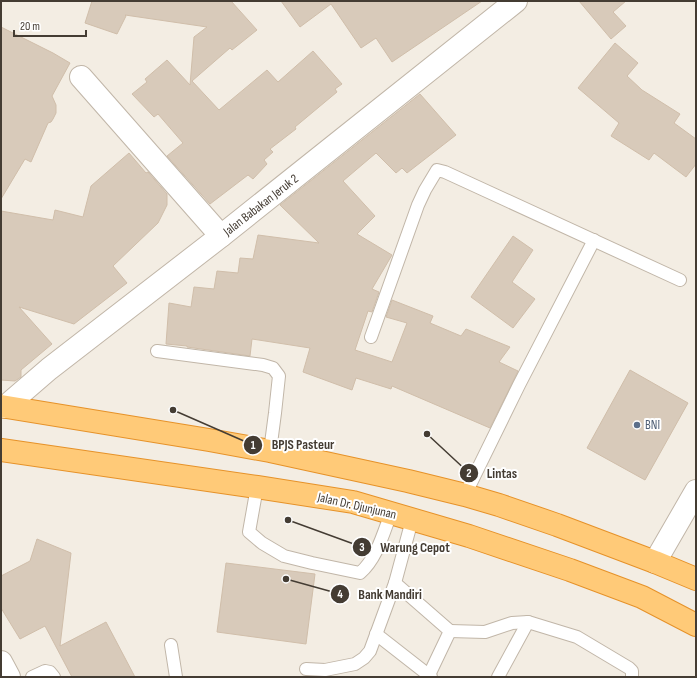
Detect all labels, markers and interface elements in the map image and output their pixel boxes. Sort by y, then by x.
scale bar [14,12,86,38]
text: 20 m [20,19,40,34]
street label: Jalan Babakan Jeruk 2 [219,171,302,240]
place label: BNI [645,417,660,433]
marker: BNI [632,420,642,430]
callout: BPJS Pasteur [243,432,342,458]
text: BPJS Pasteur [272,436,335,453]
text: 1 [251,438,256,453]
callout: Lintas [459,460,525,486]
text: Lintas [487,465,517,482]
text: 2 [466,466,472,481]
street label: Jalan Dr. Djunjunan [315,489,398,523]
callout: Warung Cepot [352,534,458,560]
text: Warung Cepot [380,539,450,556]
text: 3 [359,540,365,555]
callout: Bank Mandiri [330,581,430,607]
text: Bank Mandiri [358,586,422,603]
text: 4 [337,587,343,602]

